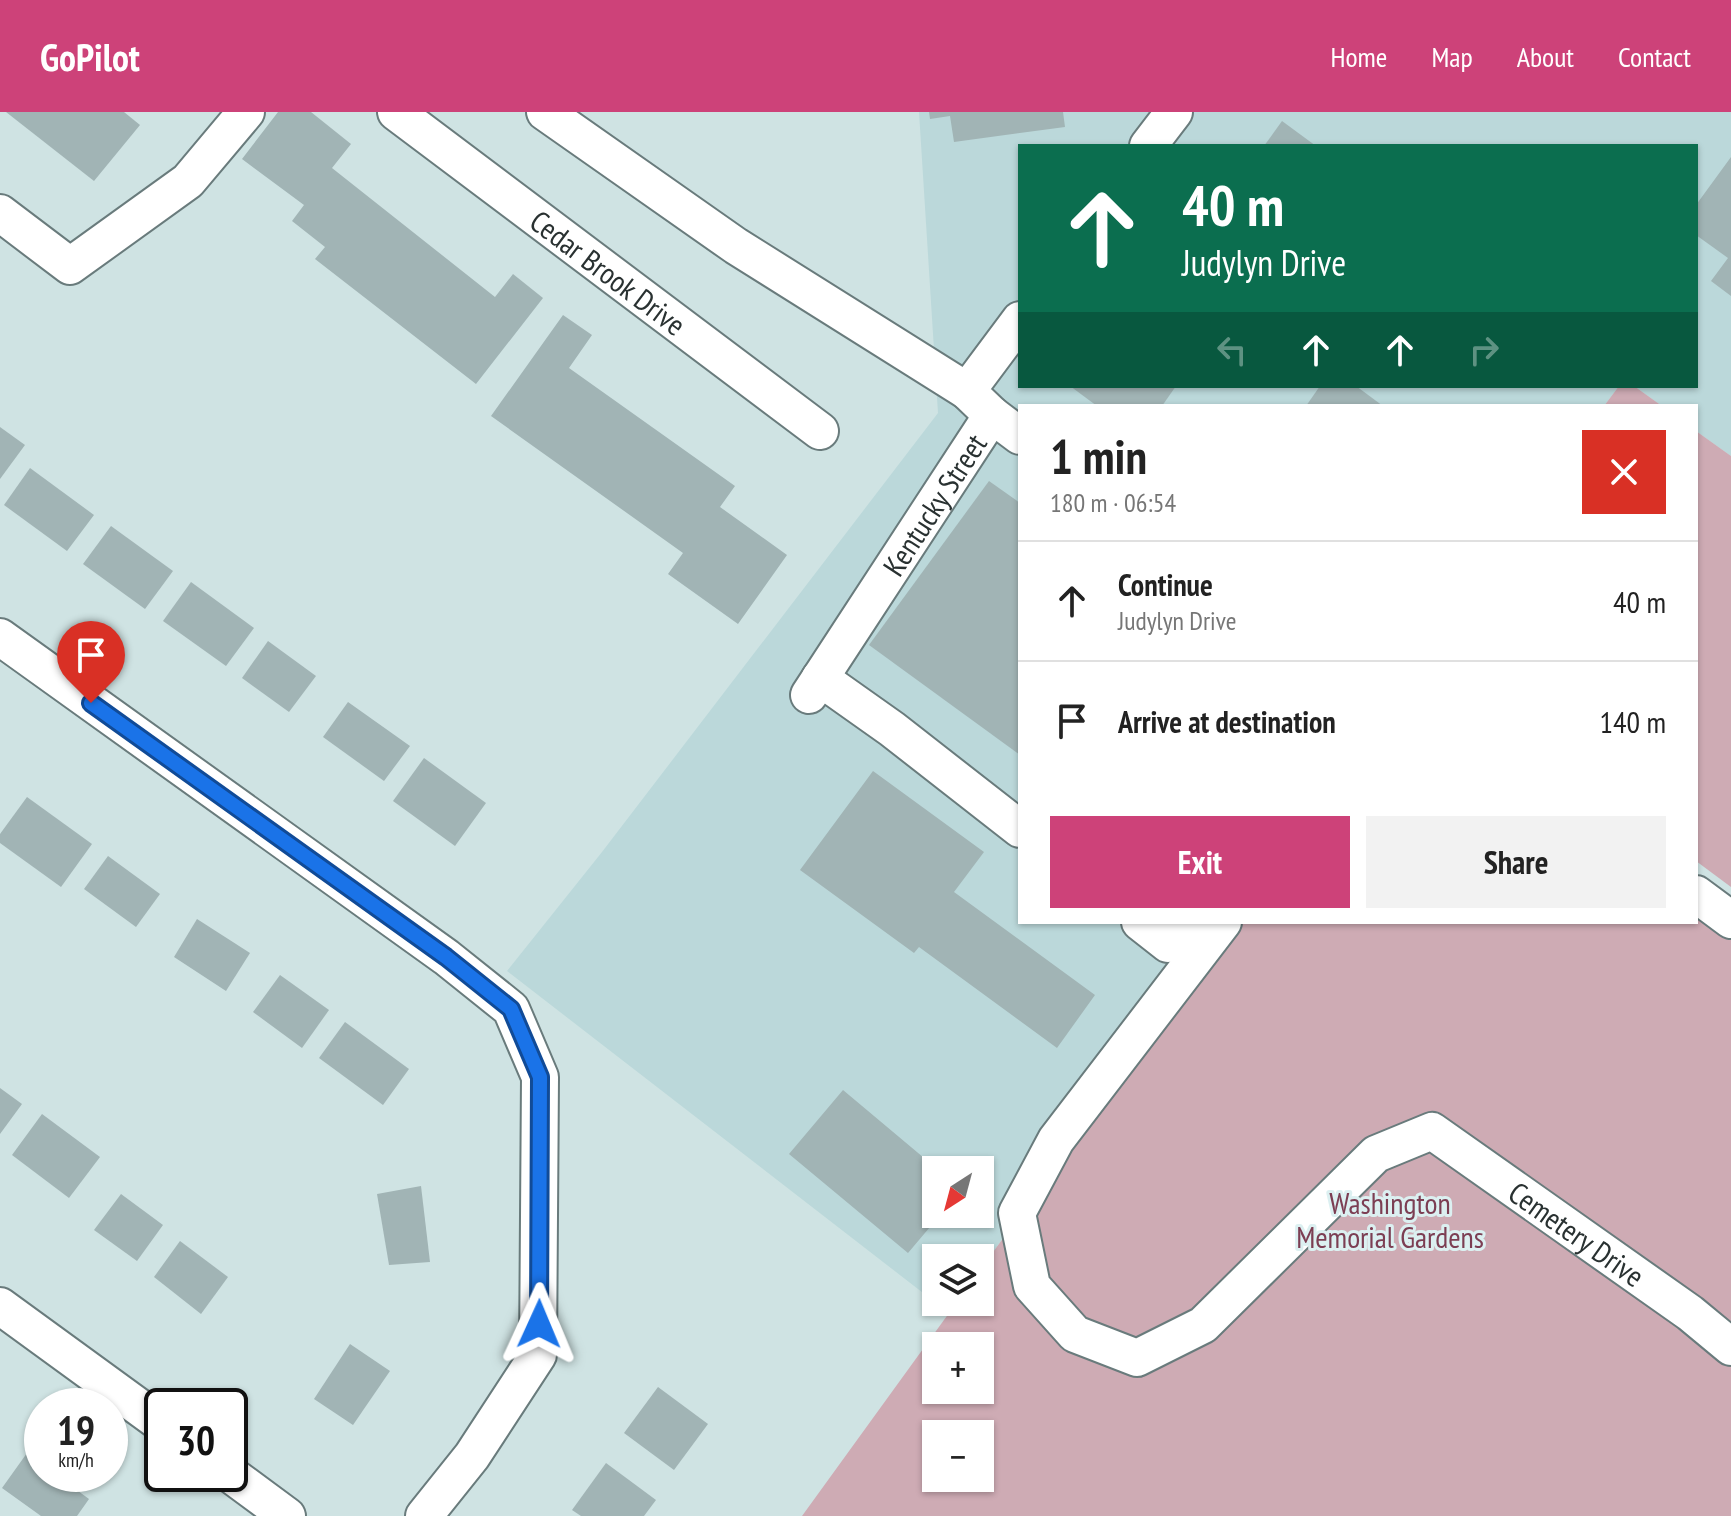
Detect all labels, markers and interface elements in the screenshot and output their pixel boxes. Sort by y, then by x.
text: GoPilot [40,32,140,81]
text: Home [1331,38,1387,75]
text: Map [1431,38,1473,75]
text: About [1517,38,1574,75]
text: Contact [1618,38,1691,75]
text: 40 m [1182,169,1284,241]
icon: ahead [1050,176,1154,280]
street label: Cedar Brook Drive [523,201,694,343]
text: Judylyn Drive [1182,239,1346,286]
icon: left [1210,328,1254,372]
icon: ahead [1294,328,1338,372]
icon: ahead [1378,328,1422,372]
icon: right [1462,328,1506,372]
street label: Kentucky Street [873,425,995,583]
text: 1 min [1050,425,1147,487]
button: close [1582,430,1666,514]
text: 180 m · 06:54 [1050,486,1176,519]
text: Continue [1118,565,1213,604]
icon: ahead [1050,579,1094,623]
text: 40 m [1613,582,1666,621]
text: Judylyn Drive [1118,604,1237,637]
pin [57,621,125,703]
icon: arrive [69,633,113,677]
icon: arrive [1050,699,1094,743]
text: Arrive at destination [1118,702,1336,741]
text: 140 m [1600,702,1666,741]
button: Exit [1050,816,1350,908]
button: Share [1366,816,1666,908]
north arrow [922,1156,994,1228]
map controls [922,1156,994,1492]
street label: Cemetery Drive [1502,1172,1653,1295]
park label: Washington Memorial Gardens [1296,1183,1484,1256]
button: layers [922,1244,994,1316]
position arrow [497,1282,581,1366]
button: + [922,1332,994,1404]
speed limit sign: 30 [144,1388,248,1492]
text: 19 [57,1404,95,1456]
button: − [922,1420,994,1492]
text: km/h [58,1447,94,1473]

